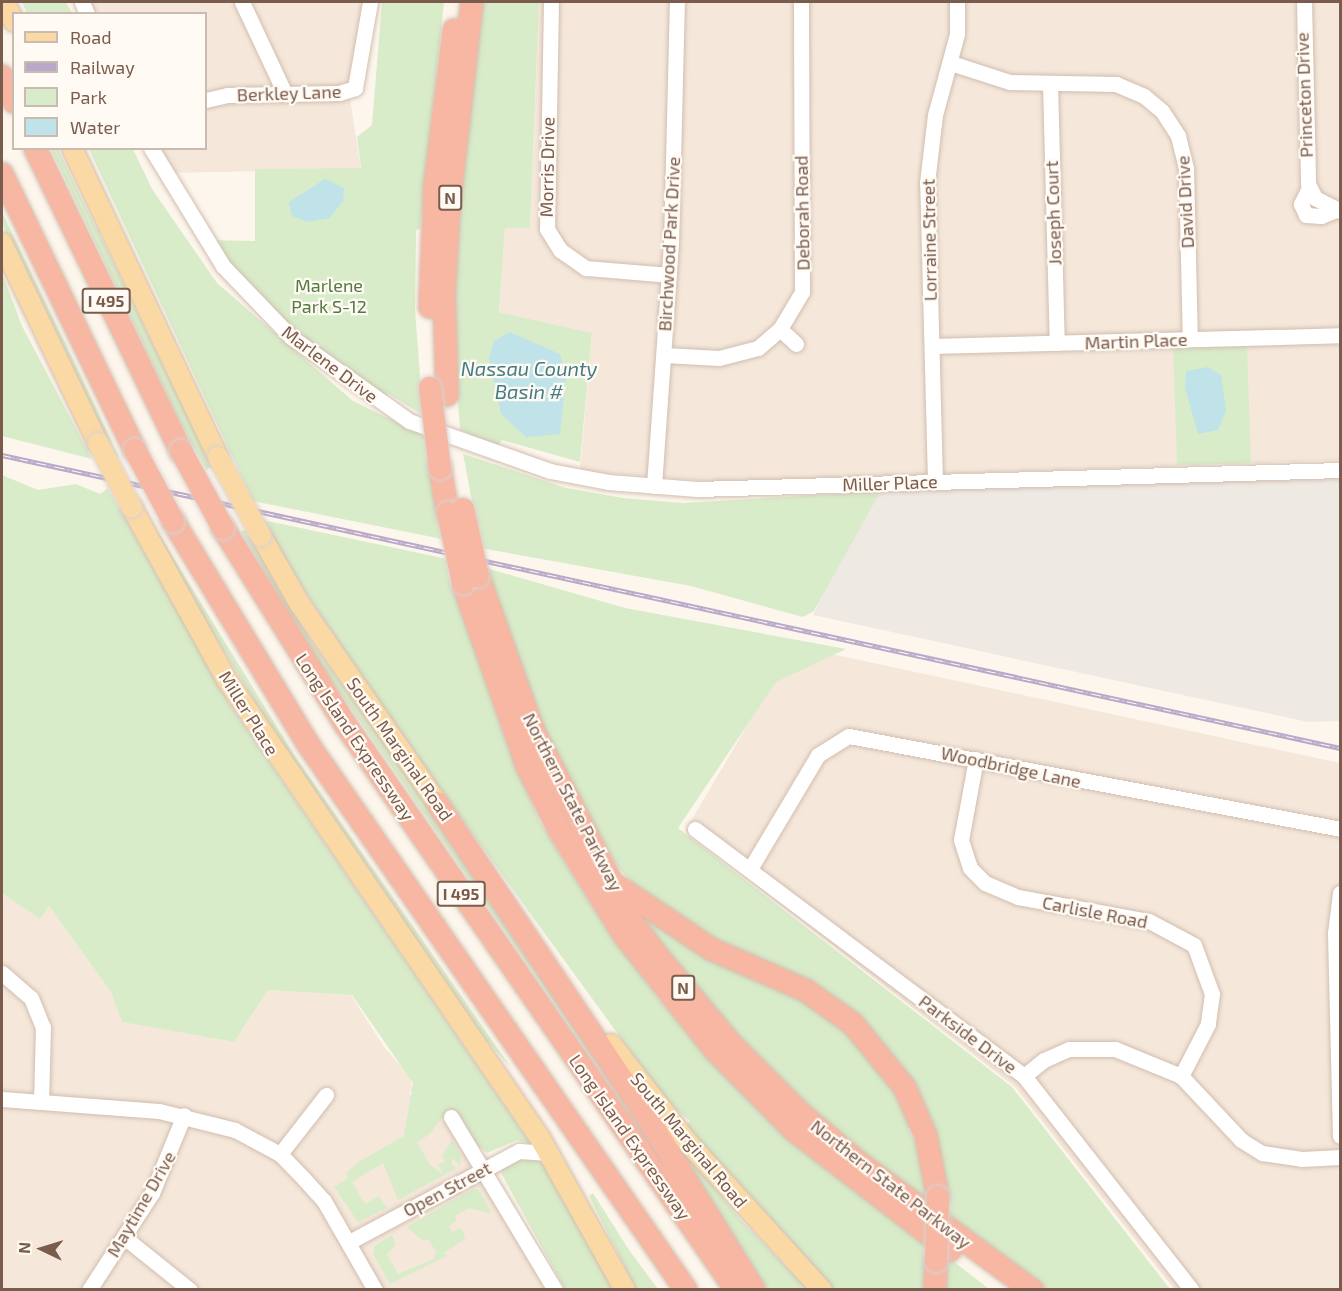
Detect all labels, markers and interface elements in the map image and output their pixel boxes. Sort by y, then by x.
legend [12,12,207,150]
text: Road [70,26,111,48]
street label: Princeton Drive [1291,32,1317,158]
text: Railway [70,56,135,78]
street label: Berkley Lane [236,80,342,106]
text: Park [70,86,107,108]
text: Water [70,116,120,138]
street label: Morris Drive [535,116,559,218]
street label: Deborah Road [790,155,814,271]
street label: David Drive [1172,155,1198,249]
street label: Birchwood Park Drive [654,156,684,332]
street label: Joseph Court [1040,160,1066,266]
street label: Lorraine Street [917,179,941,301]
road number: N [438,185,462,211]
park label: Marlene Park S-12 [291,275,367,318]
road number: I 495 [80,288,132,314]
street label: Marlene Drive [278,321,382,407]
street label: Martin Place [1084,328,1188,354]
water label: Nassau County Basin # [461,357,597,404]
street label: Miller Place [842,471,938,495]
street label: Long Island Expressway [291,649,419,825]
street label: Miller Place [214,667,284,759]
street label: South Marginal Road [342,673,458,825]
street label: Northern State Parkway [519,709,627,895]
street label: Woodbridge Lane [939,742,1083,792]
road number: I 495 [436,881,486,907]
street label: Carlisle Road [1041,891,1149,933]
road number: N [671,975,695,1001]
street label: Parkside Drive [915,990,1021,1078]
street label: Long Island Expressway [565,1050,695,1224]
street label: South Marginal Road [626,1068,752,1212]
street label: Northern State Parkway [807,1115,975,1253]
street label: Maytime Drive [102,1147,180,1261]
street label: Open Street [399,1157,495,1221]
north arrow [12,1219,72,1279]
text: N [14,1241,33,1254]

